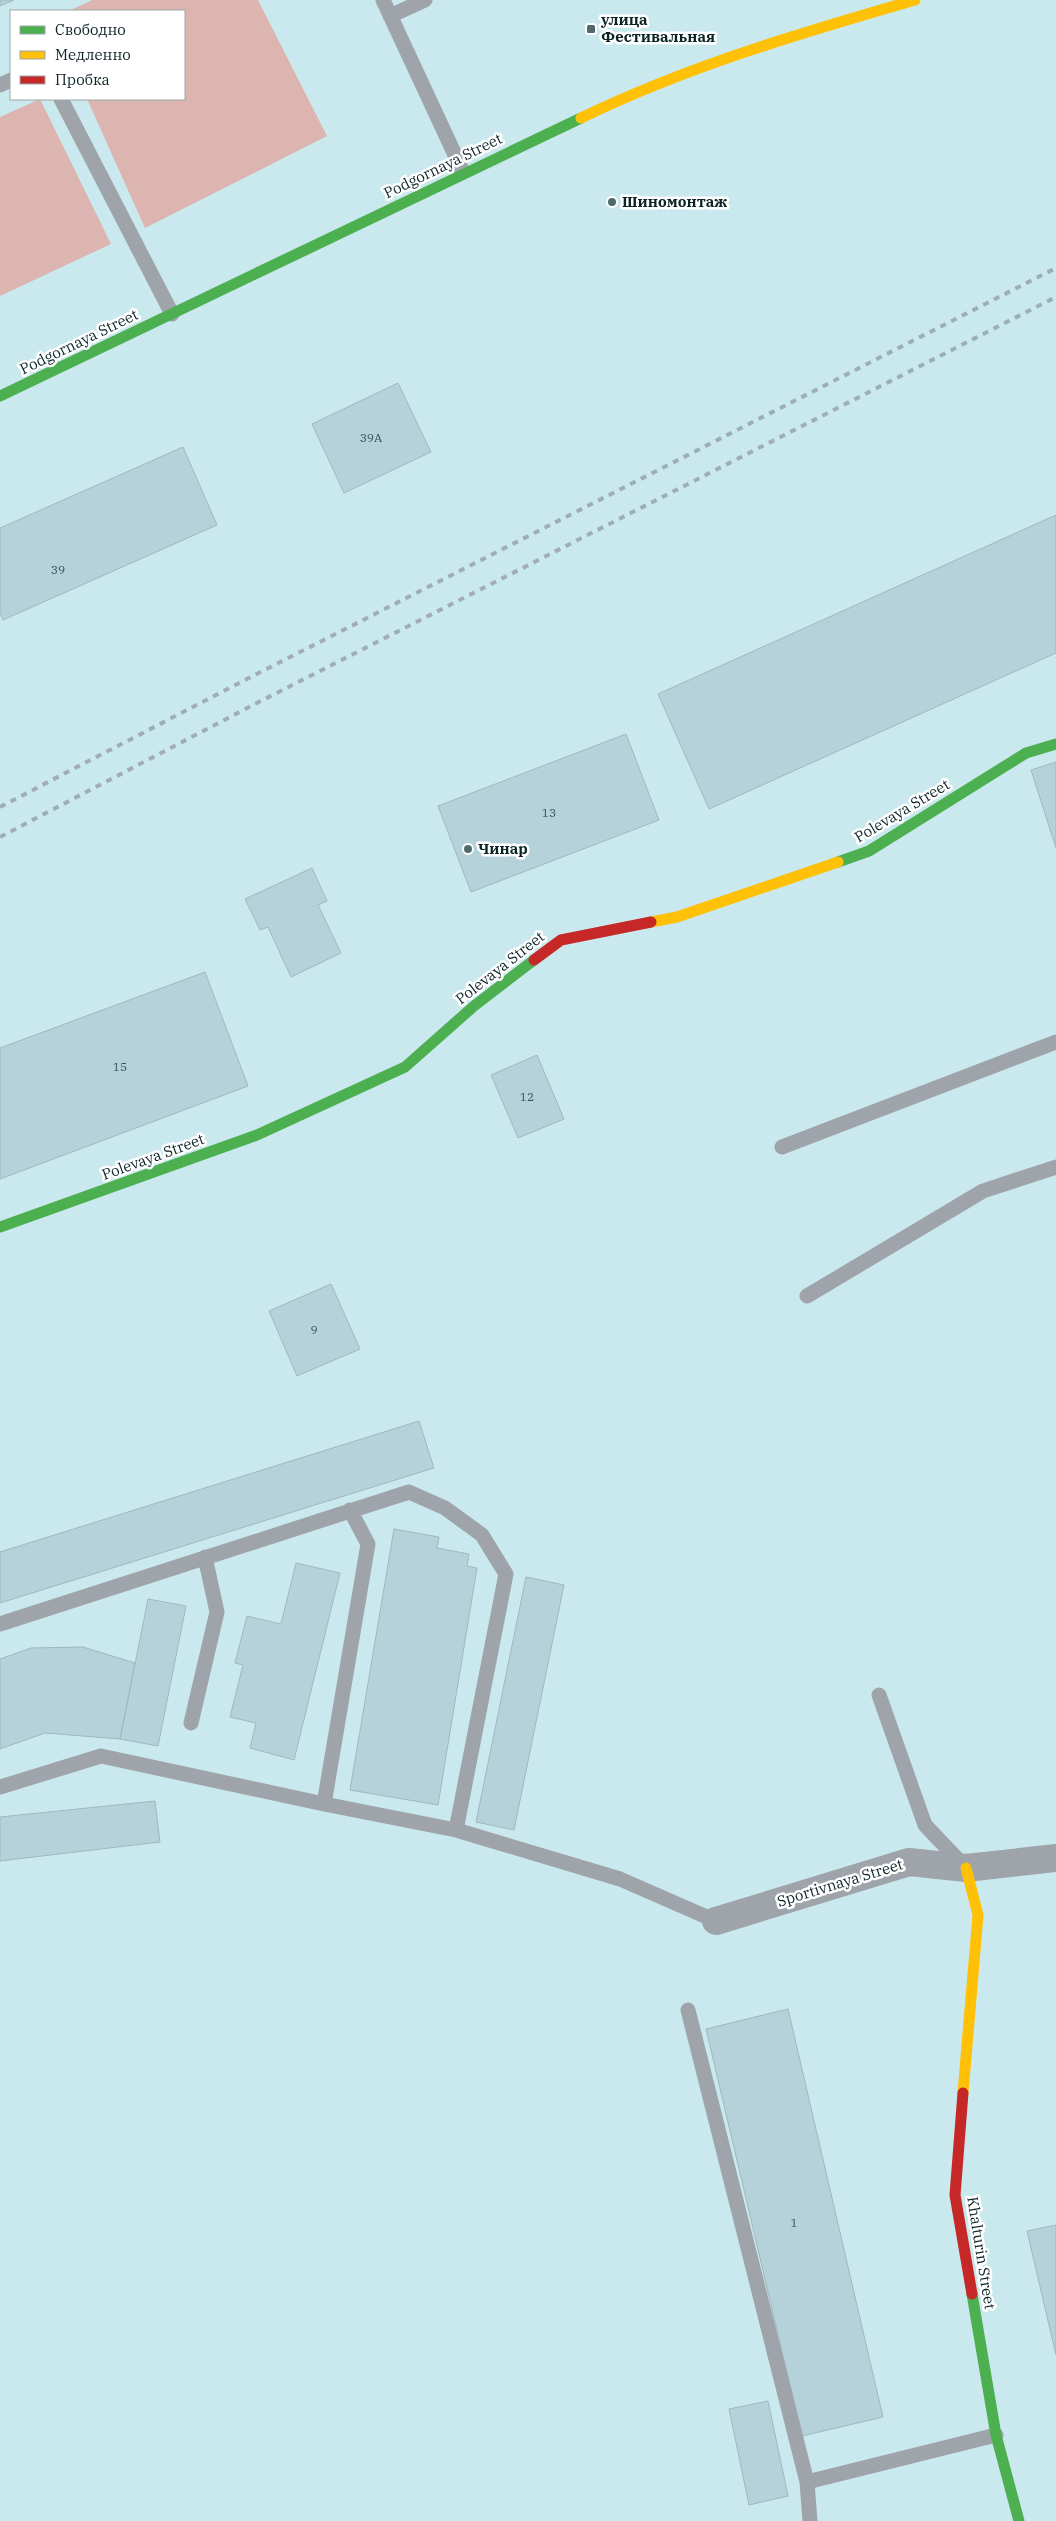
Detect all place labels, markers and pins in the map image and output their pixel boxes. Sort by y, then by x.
place label: улица Фестивальная [600,10,715,46]
marker: улица Фестивальная [585,23,597,35]
place label: Шиномонтаж [622,192,727,211]
marker: Шиномонтаж [606,196,618,208]
place label: Чинар [478,839,528,858]
marker: Чинар [462,843,474,855]

